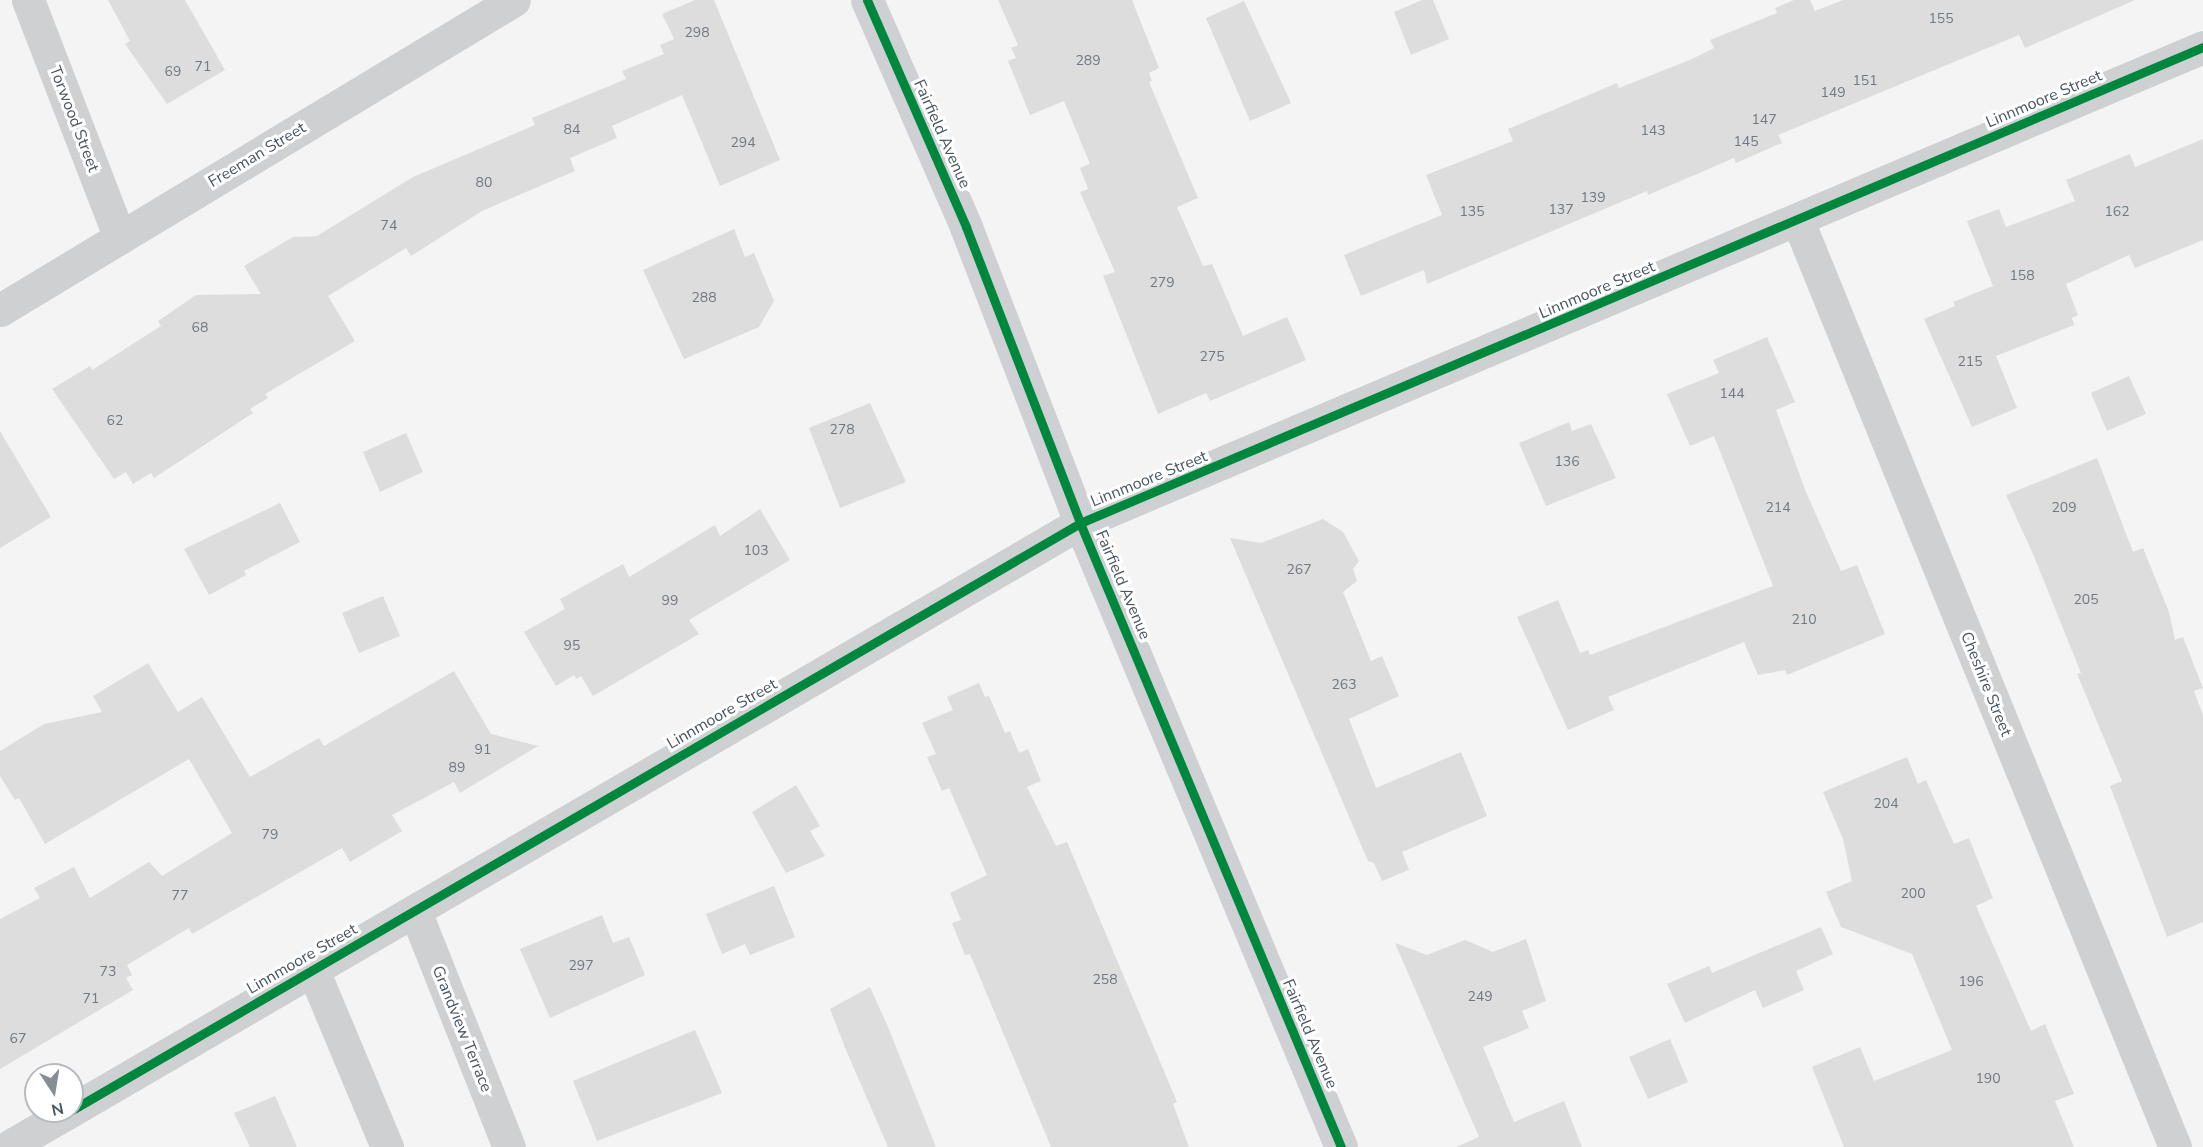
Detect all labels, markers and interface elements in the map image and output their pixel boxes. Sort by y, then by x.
house number: 155 [1928,11,1954,27]
house number: 298 [684,25,710,41]
house number: 289 [1075,53,1101,69]
house number: 71 [195,59,211,75]
street label: Torwood Street [45,63,103,175]
house number: 69 [165,64,181,80]
street label: Linnmoore Street [1983,66,2105,132]
house number: 151 [1852,73,1878,89]
street label: Fairfield Avenue [909,77,975,191]
house number: 149 [1820,85,1846,101]
house number: 147 [1751,112,1777,128]
street label: Freeman Street [205,118,309,192]
house number: 84 [564,122,580,138]
house number: 143 [1640,123,1666,139]
house number: 145 [1733,134,1759,150]
house number: 294 [730,135,756,151]
house number: 80 [476,175,492,191]
house number: 139 [1580,190,1606,206]
house number: 137 [1548,202,1574,218]
house number: 135 [1459,204,1485,220]
house number: 162 [2104,204,2130,220]
house number: 74 [381,218,397,234]
street label: Linnmoore Street [1536,257,1658,323]
house number: 158 [2009,268,2035,284]
house number: 279 [1149,275,1175,291]
house number: 288 [691,290,717,306]
house number: 68 [192,320,208,336]
house number: 275 [1199,349,1225,365]
house number: 215 [1957,354,1983,370]
house number: 144 [1719,386,1745,402]
house number: 62 [107,413,123,429]
house number: 278 [829,422,855,438]
street label: Linnmoore Street [1088,447,1210,511]
house number: 136 [1554,454,1580,470]
house number: 214 [1765,500,1791,516]
house number: 209 [2051,500,2077,516]
street label: Fairfield Avenue [1091,527,1155,643]
house number: 103 [743,543,769,559]
house number: 267 [1286,562,1312,578]
house number: 205 [2073,592,2099,608]
house number: 99 [662,593,678,609]
house number: 210 [1791,612,1817,628]
street label: Cheshire Street [1956,629,2016,739]
house number: 95 [564,638,580,654]
street label: Linnmoore Street [664,675,780,753]
house number: 263 [1331,677,1357,693]
house number: 91 [475,742,491,758]
house number: 89 [449,760,465,776]
house number: 204 [1873,796,1899,812]
house number: 79 [262,827,278,843]
house number: 200 [1900,886,1926,902]
house number: 77 [172,888,188,904]
street label: Linnmoore Street [244,920,360,998]
house number: 297 [568,958,594,974]
street label: Grandview Terrace [428,963,496,1095]
house number: 73 [100,964,116,980]
house number: 258 [1092,972,1118,988]
house number: 196 [1958,974,1984,990]
street label: Fairfield Avenue [1278,976,1342,1092]
house number: 249 [1467,989,1493,1005]
house number: 71 [83,991,99,1007]
house number: 67 [10,1031,26,1047]
north arrow [24,1063,84,1123]
house number: 190 [1975,1071,2001,1087]
text: N [49,1097,65,1121]

